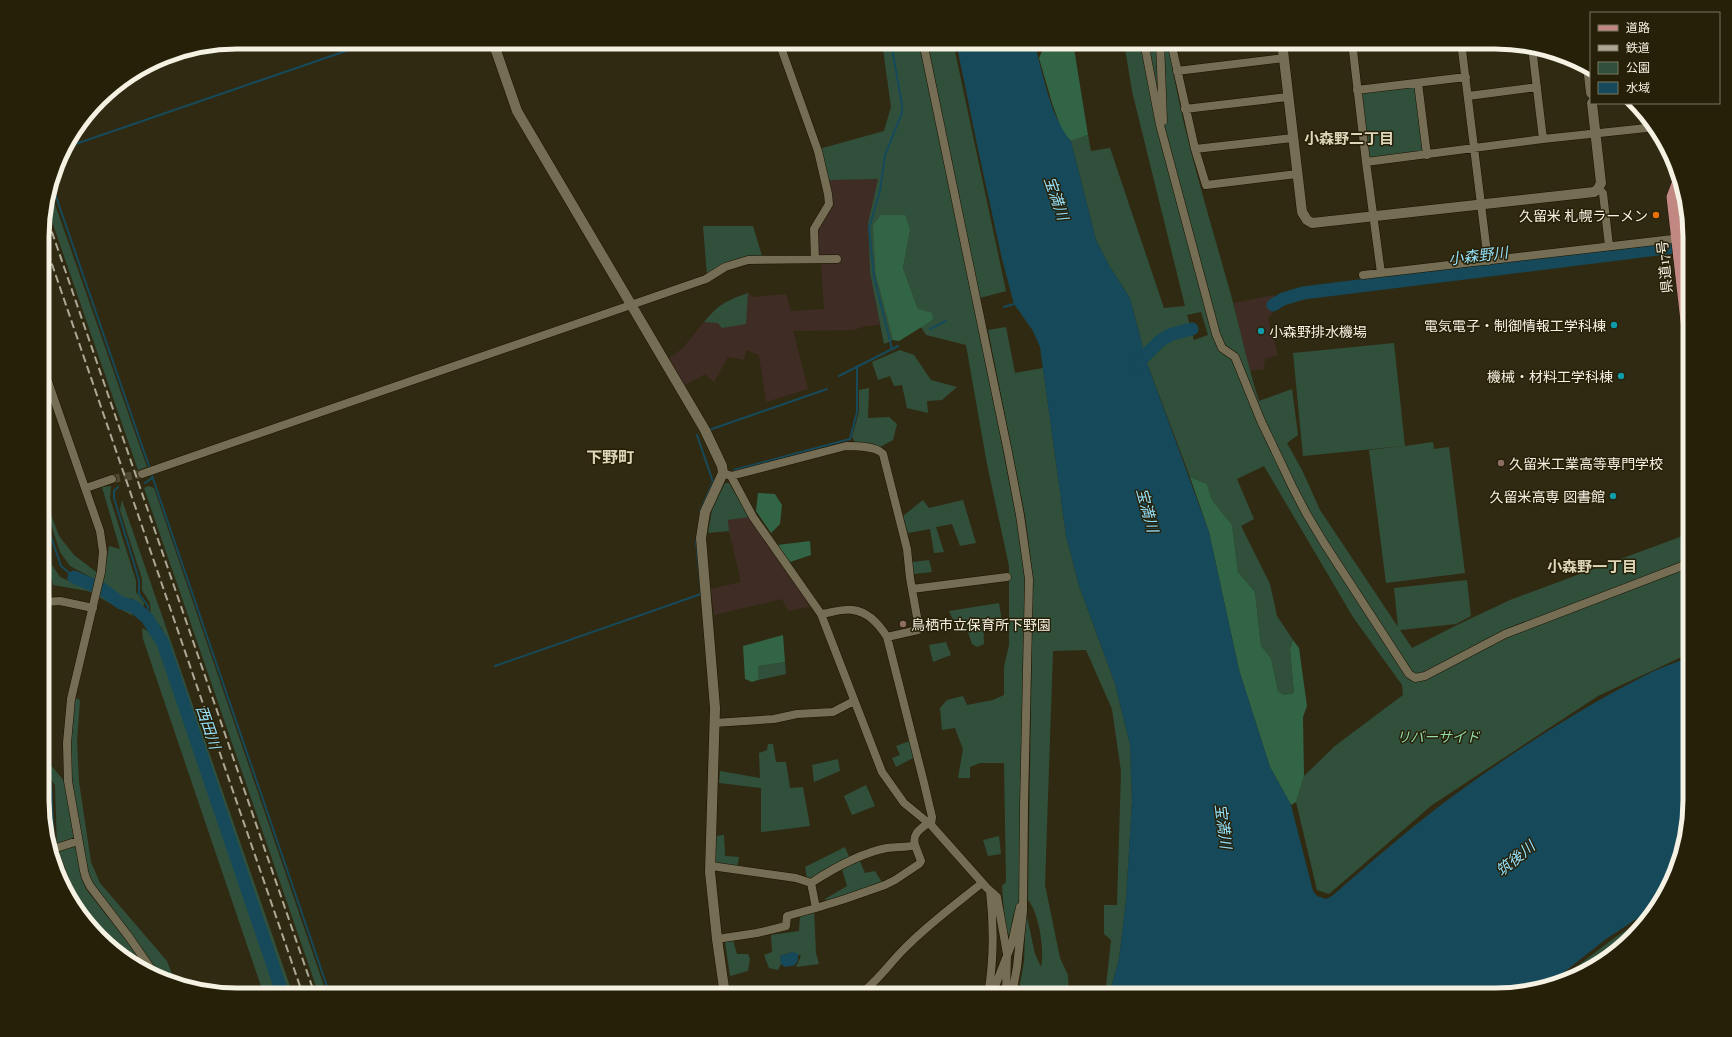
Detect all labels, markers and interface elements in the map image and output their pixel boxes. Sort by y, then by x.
legend [1590,12,1720,104]
text: 道路 [1626,19,1650,35]
text: 鉄道 [1626,39,1650,55]
text: 公園 [1626,59,1650,75]
text: 水域 [1626,79,1650,95]
district label: 小森野二丁目 [1304,128,1394,148]
water label: 宝満川 [1040,173,1074,224]
place label: 久留米 札幌ラーメン [1519,206,1648,225]
marker: 久留米 札幌ラーメン [1651,210,1661,220]
street label: 県道17号 [1652,240,1676,294]
water label: 小森野川 [1447,241,1511,269]
place label: 電気電子・制御情報工学科棟 [1424,316,1606,335]
marker: 電気電子・制御情報工学科棟 [1609,320,1619,330]
place label: 小森野排水機場 [1269,322,1367,341]
marker: 小森野排水機場 [1256,326,1266,336]
place label: 機械・材料工学科棟 [1487,367,1613,386]
marker: 機械・材料工学科棟 [1616,371,1626,381]
district label: 下野町 [586,446,634,467]
place label: 久留米工業高等専門学校 [1509,454,1663,473]
marker: 久留米工業高等専門学校 [1496,458,1506,468]
water label: 宝満川 [1133,486,1164,536]
place label: 久留米高専 図書館 [1490,487,1605,506]
marker: 久留米高専 図書館 [1608,491,1618,501]
district label: 小森野一丁目 [1547,556,1637,576]
place label: 鳥栖市立保育所下野園 [911,615,1051,634]
marker: 鳥栖市立保育所下野園 [898,619,908,629]
water label: 西田川 [192,702,226,753]
park label: リバーサイド [1396,727,1481,746]
water label: 宝満川 [1211,802,1237,852]
water label: 筑後川 [1491,835,1540,880]

